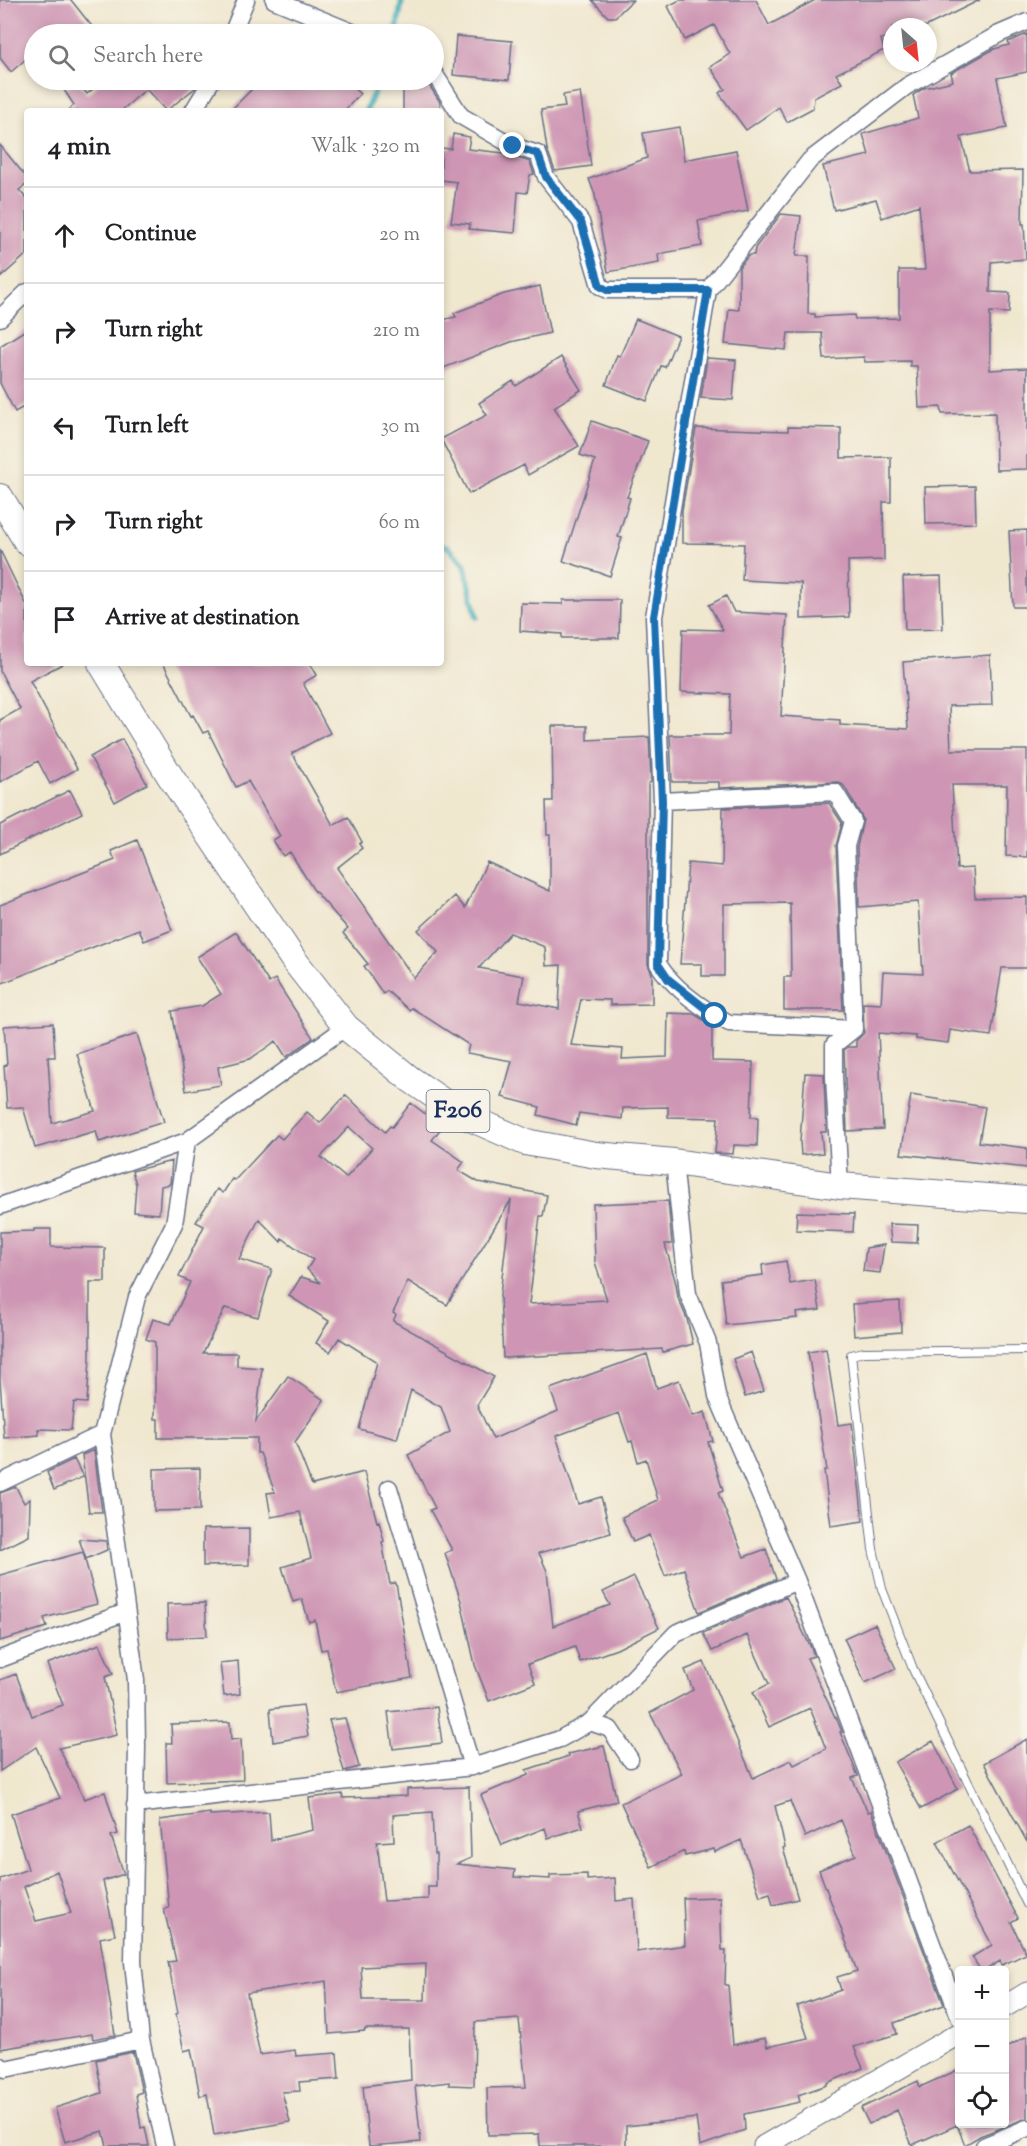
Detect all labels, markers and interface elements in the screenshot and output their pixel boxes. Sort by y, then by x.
north arrow [883,18,937,72]
search box [24,24,444,90]
icon: search [45,41,78,74]
text: Search here [93,41,203,73]
text: 4 min [48,129,111,166]
route end [499,132,525,158]
text: Walk · 320 m [311,133,420,162]
icon: ahead [48,219,81,252]
text: Continue [105,219,196,251]
text: 20 m [379,221,420,250]
icon: right [48,315,81,348]
text: Turn right [105,315,202,347]
text: 210 m [373,317,420,346]
icon: left [48,411,81,444]
text: Turn left [105,411,188,443]
text: 30 m [381,413,420,442]
icon: right [48,507,81,540]
text: Turn right [105,507,202,539]
text: 60 m [379,509,420,538]
icon: arrive [48,603,81,636]
text: Arrive at destination [105,603,300,635]
route start [701,1002,727,1028]
road number: F206 [426,1090,490,1132]
map controls [955,1966,1009,2128]
button: + [955,1966,1009,2020]
button: − [955,2020,1009,2074]
button: locate [955,2074,1009,2128]

